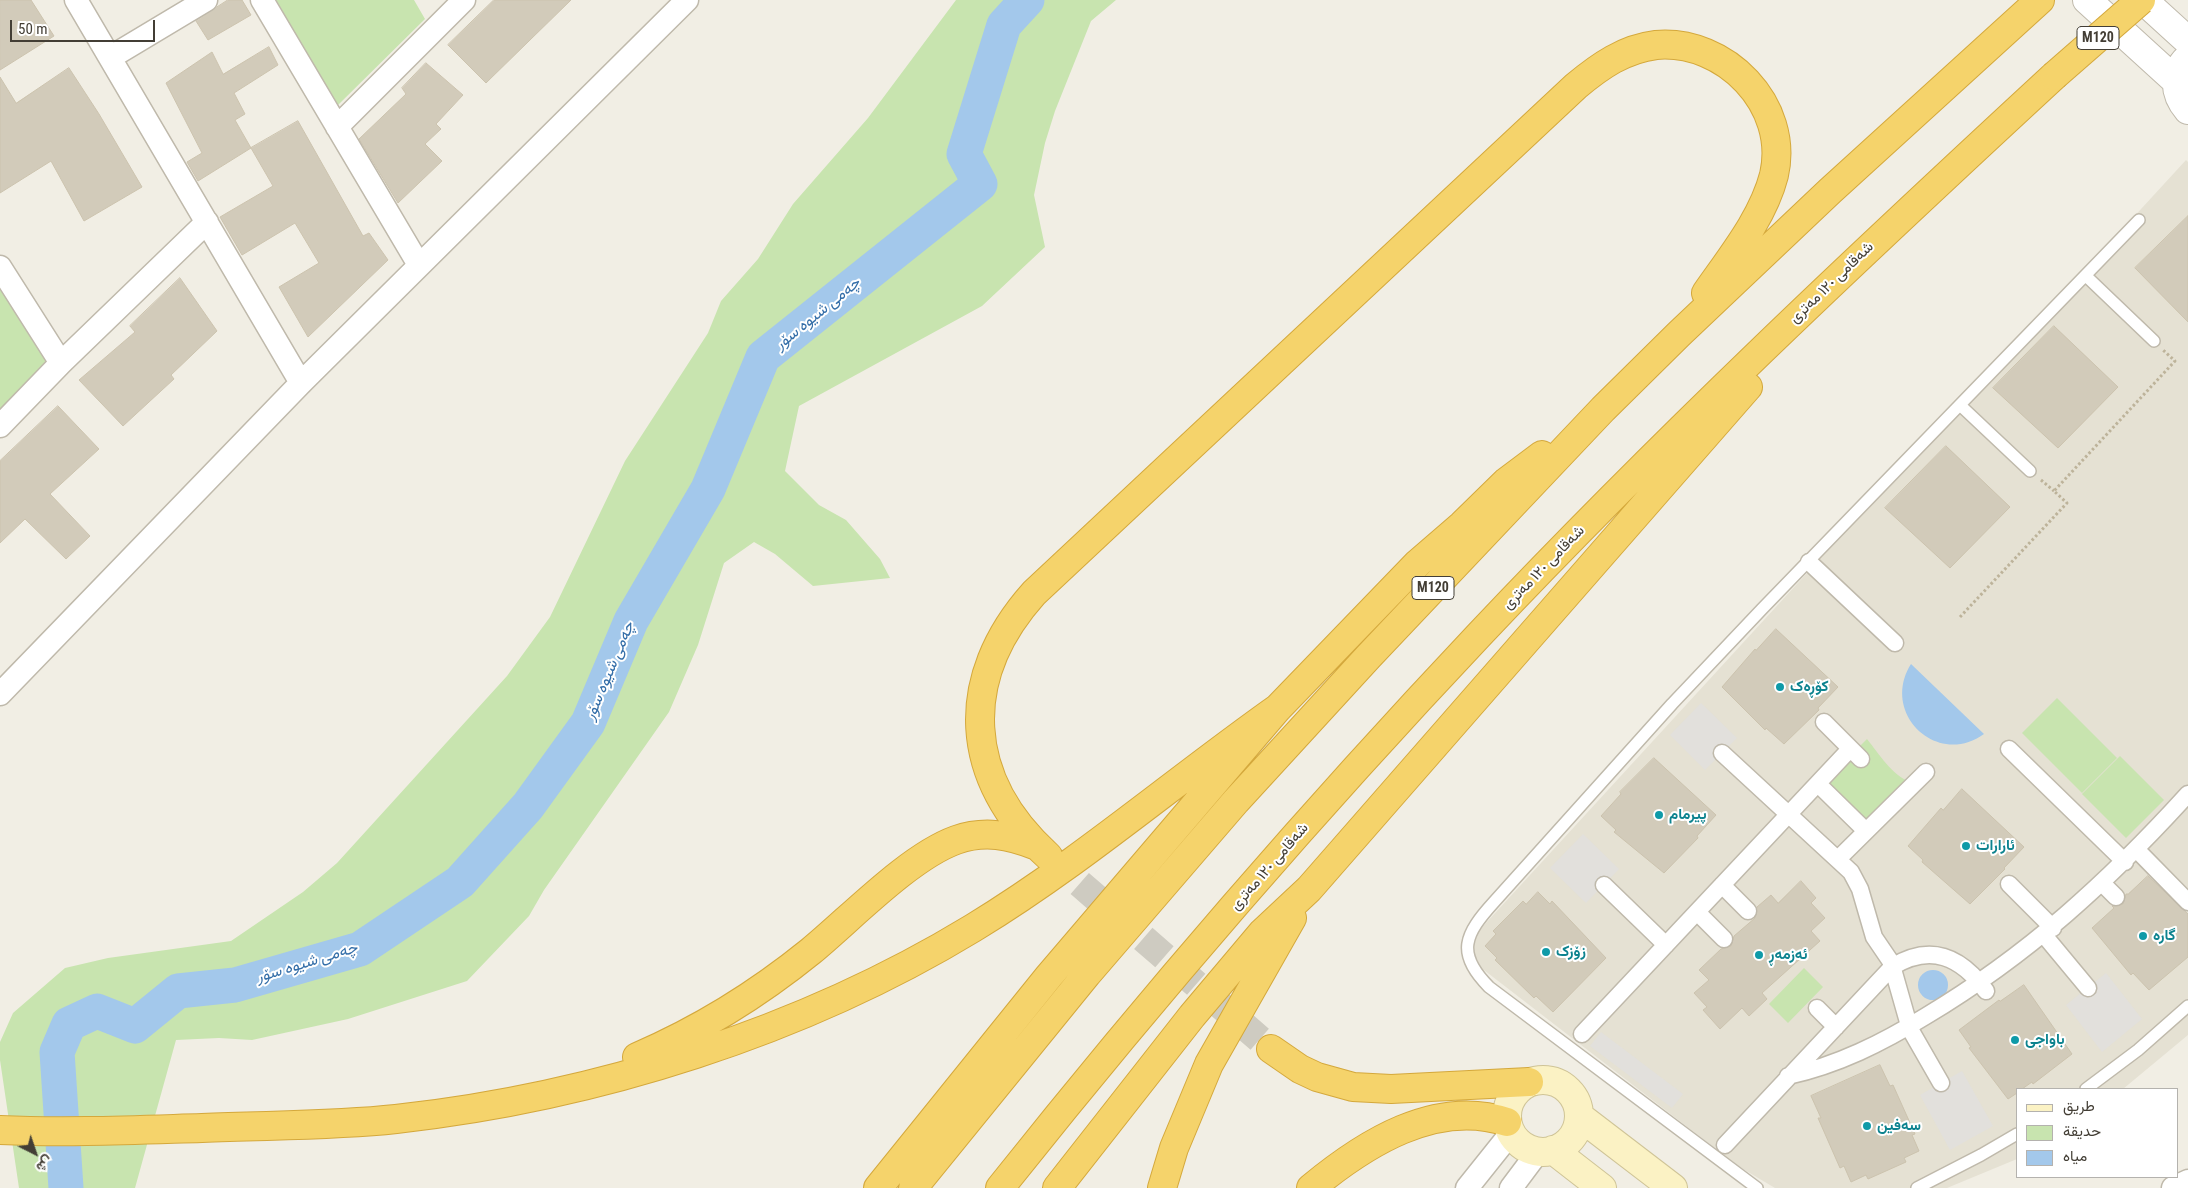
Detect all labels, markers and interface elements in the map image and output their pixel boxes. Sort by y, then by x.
scale bar [12,10,158,42]
text: 50 m [18,20,48,38]
road number: M120 [2077,26,2119,49]
street label: شەقامی ١٢٠ مەتری [1786,238,1878,328]
water label: چەمی شیوە سۆر [771,274,865,354]
street label: شەقامی ١٢٠ مەتری [1499,522,1589,614]
road number: M120 [1412,576,1454,600]
water label: چەمی شیوە سۆر [581,619,639,723]
place label: کۆڕەک [1790,678,1829,696]
marker: کۆڕەک [1774,681,1786,693]
place label: پیرمام [1669,806,1707,824]
marker: پیرمام [1653,809,1665,821]
street label: شەقامی ١٢٠ مەتری [1227,820,1313,914]
place label: ئارارات [1976,837,2015,855]
marker: ئارارات [1960,840,1972,852]
place label: گارە [2153,927,2175,945]
marker: گارە [2137,930,2149,942]
water label: چەمی شیوە سۆر [254,939,360,987]
place label: زۆزک [1556,943,1586,961]
marker: زۆزک [1540,946,1552,958]
place label: ئەزمەڕ [1769,946,1808,964]
marker: ئەزمەڕ [1753,949,1765,961]
place label: باواجی [2025,1031,2065,1049]
marker: باواجی [2009,1034,2021,1046]
legend [2016,1088,2178,1178]
text: طريق [2063,1097,2095,1115]
place label: سەفین [1877,1117,1921,1135]
marker: سەفین [1861,1120,1873,1132]
text: حديقة [2063,1122,2101,1140]
north arrow [10,1128,60,1178]
text: مياه [2063,1147,2087,1165]
text: ش [33,1153,56,1176]

